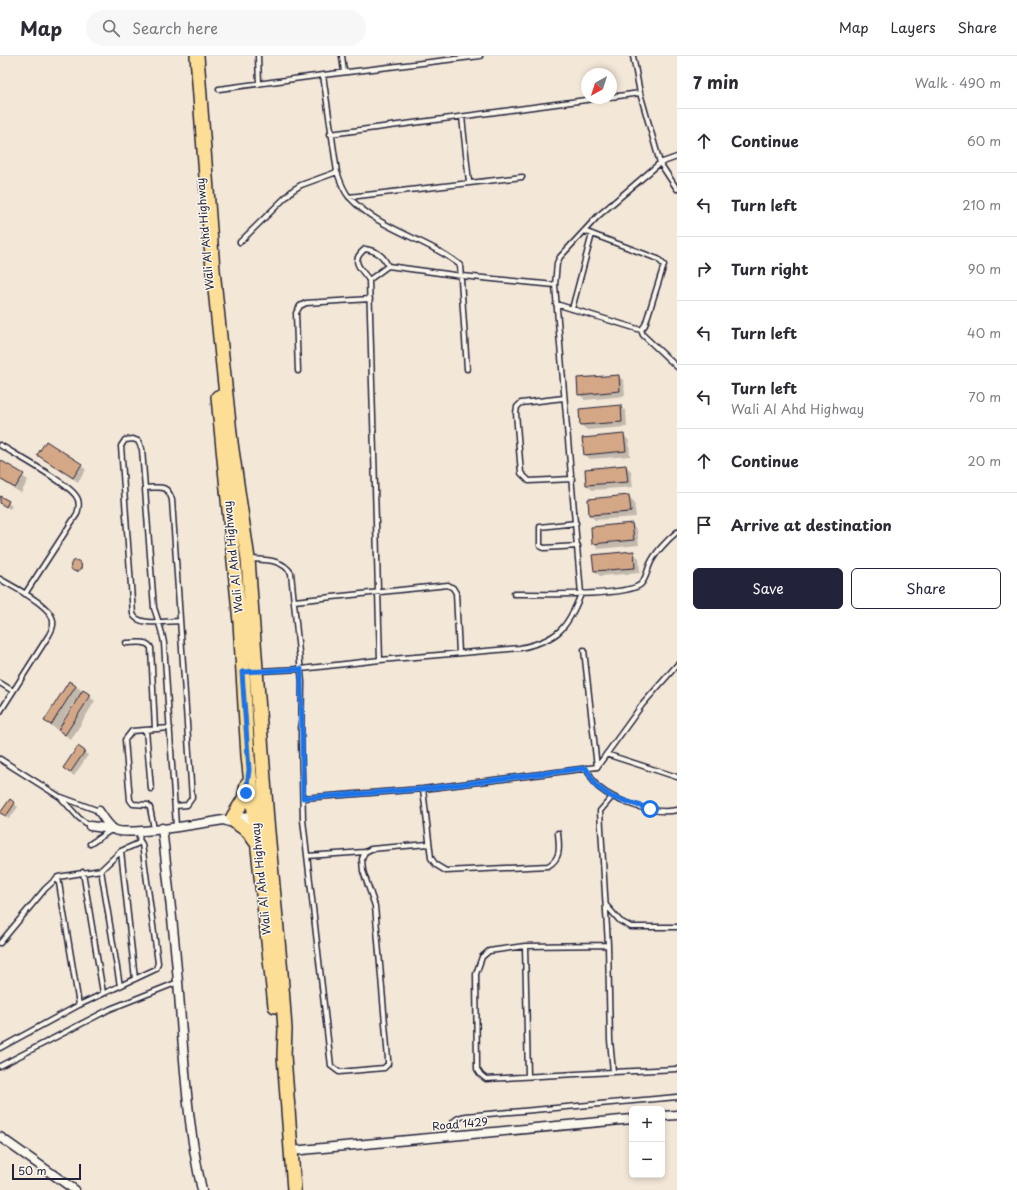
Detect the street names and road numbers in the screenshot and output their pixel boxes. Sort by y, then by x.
street label: Wali Al Ahd Highway [191,177,218,291]
street label: Wali Al Ahd Highway [218,500,247,614]
street label: Wali Al Ahd Highway [246,822,275,936]
street label: Road 1429 [431,1113,488,1134]

